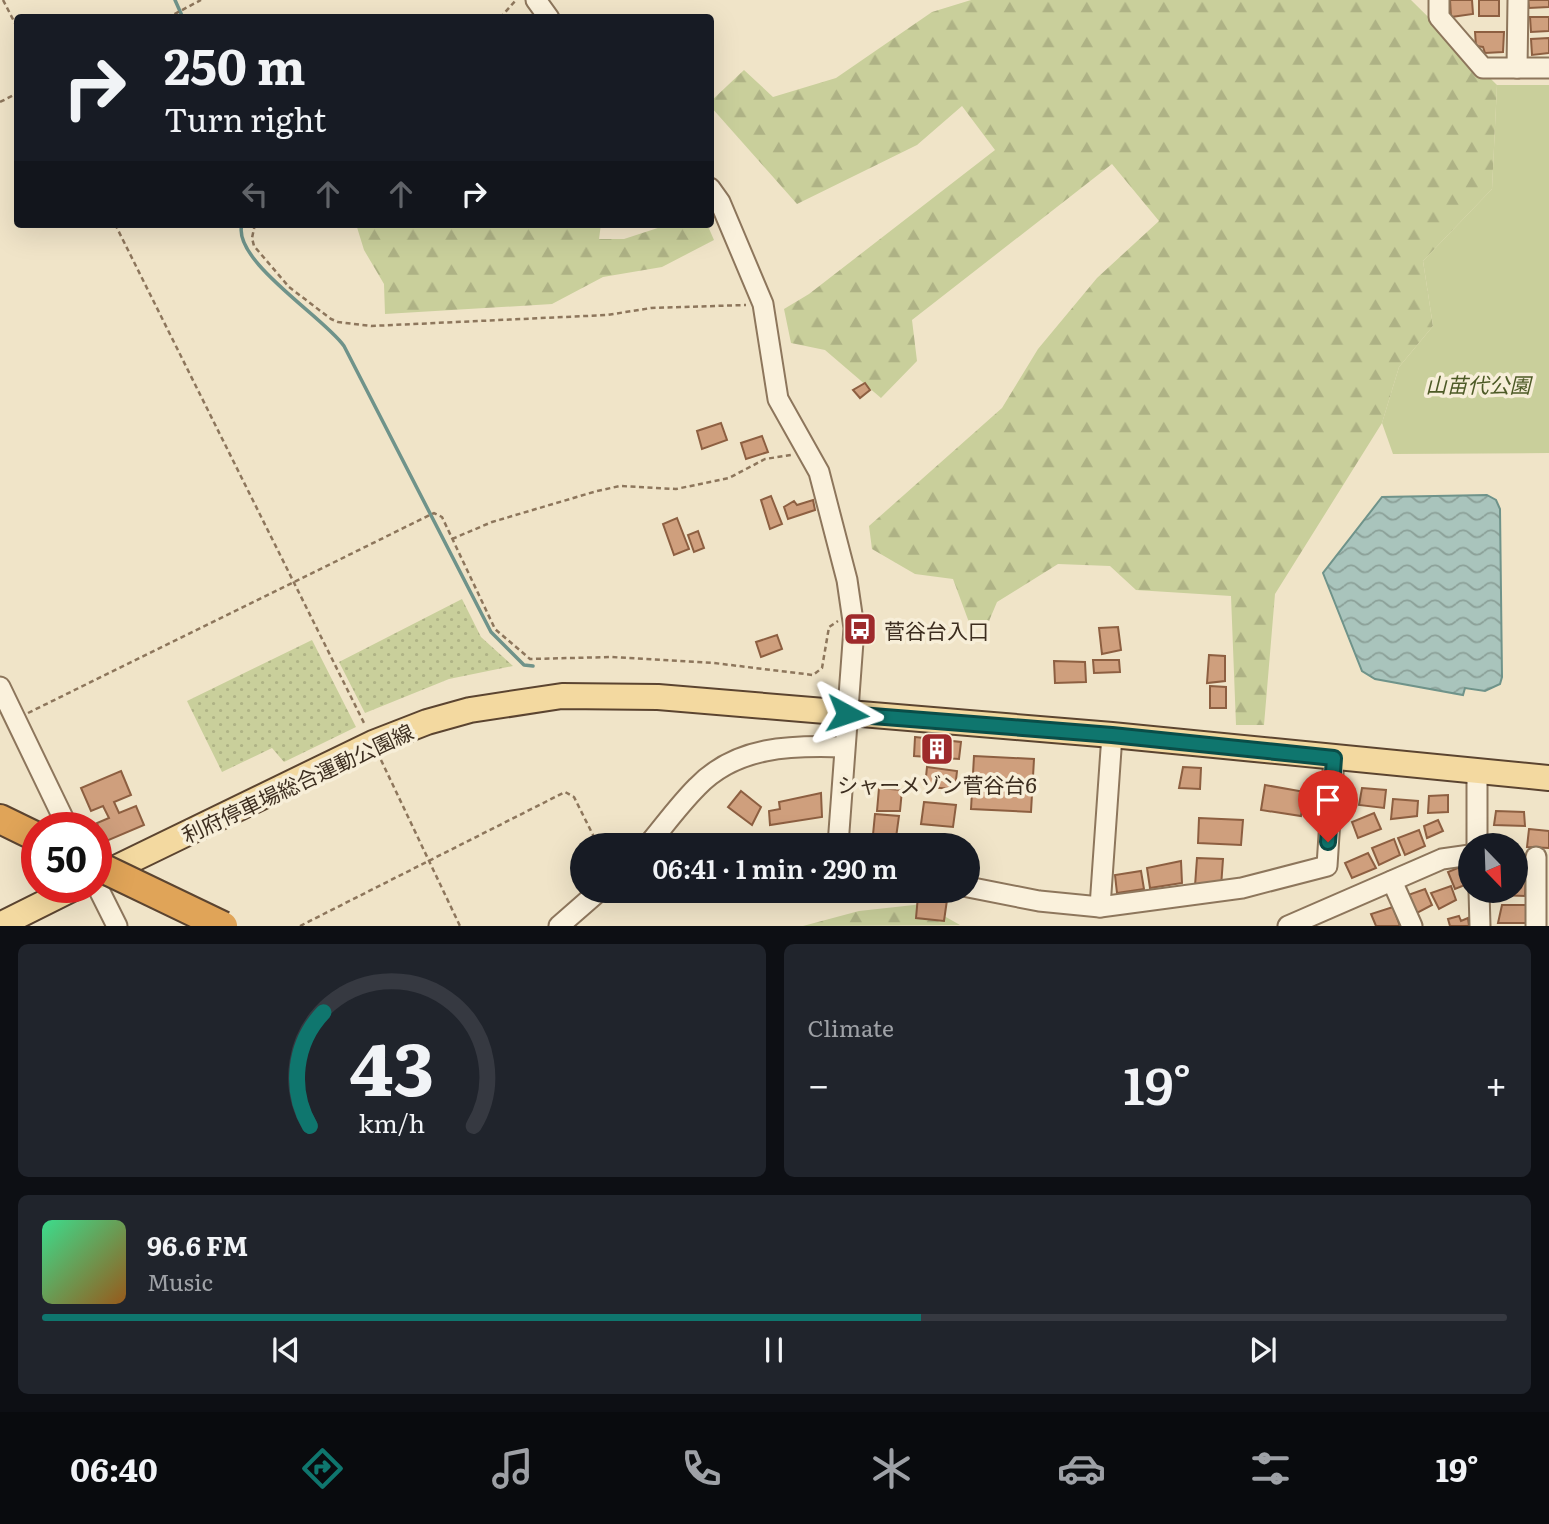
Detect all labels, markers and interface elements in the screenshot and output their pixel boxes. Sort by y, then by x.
text: 250 m [164,27,306,100]
icon: right [49,42,140,133]
text: Turn right [164,94,326,142]
icon: left [236,175,274,213]
icon: ahead [309,175,347,213]
icon: ahead [382,175,420,213]
icon: right [455,175,493,213]
park label: 山苗代公園 [1426,368,1533,399]
bus stop icon: 菅谷台入口 [841,610,879,648]
place label: 菅谷台入口 [884,614,989,645]
position arrow [810,677,884,751]
street label: 利府停車場総合運動公園線 [176,715,418,849]
building icon: シャーメゾン菅谷台6 [918,730,956,768]
place label: シャーメゾン菅谷台6 [837,768,1037,799]
pin [1298,770,1358,842]
icon: arrive [1309,781,1347,819]
speed limit sign: 50 [21,812,112,903]
north arrow [1458,833,1528,903]
map controls [1458,833,1528,903]
text: 06:41 · 1 min · 290 m [652,848,898,887]
text: Climate [808,1010,894,1044]
text: 43 [349,1011,434,1119]
text: 19° [1123,1044,1191,1121]
text: − [808,1054,830,1111]
text: + [1485,1054,1507,1111]
text: km/h [358,1104,425,1141]
text: 96.6 FM [147,1225,248,1264]
text: Music [147,1264,213,1298]
icon: previous [267,1331,305,1369]
icon: pause [755,1331,793,1369]
icon: next [1244,1331,1282,1369]
text: 06:40 [70,1444,158,1492]
icon: directions [298,1444,347,1493]
icon: music [488,1444,537,1493]
icon: phone [677,1444,726,1493]
icon: climate [867,1444,916,1493]
icon: car [1057,1444,1106,1493]
icon: filters [1246,1444,1295,1493]
text: 19° [1436,1444,1479,1492]

